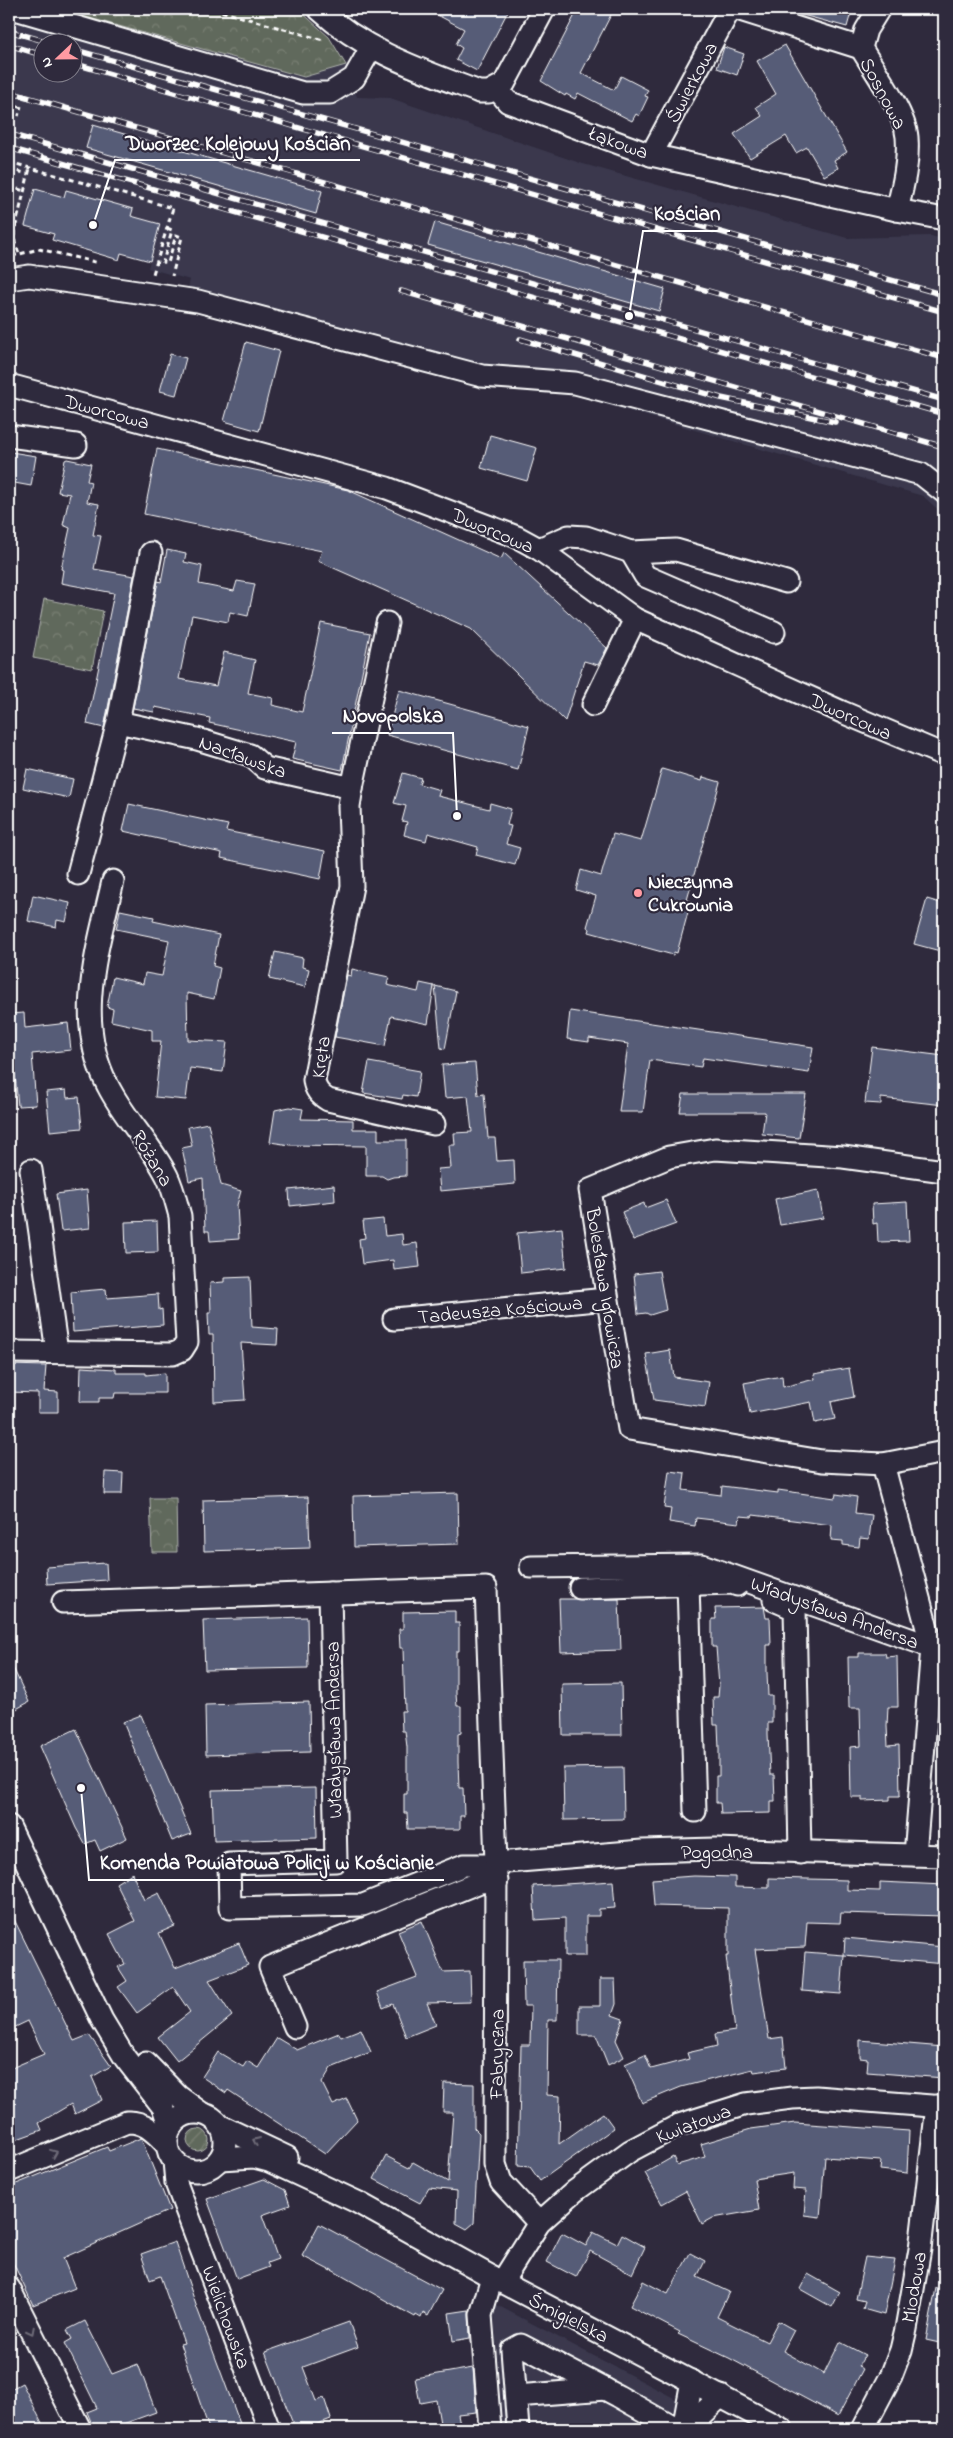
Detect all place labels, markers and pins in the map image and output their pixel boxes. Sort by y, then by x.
callout: Dworzec Kolejowy Kościan [115,124,360,160]
callout: Kościan [643,195,730,231]
callout: Novopolska [332,697,453,733]
place label: Nieczynna Cukrownia [648,869,733,921]
marker: Nieczynna Cukrownia [632,887,644,899]
callout: Komenda Powiatowa Policji w Kościanie [89,1844,444,1880]

